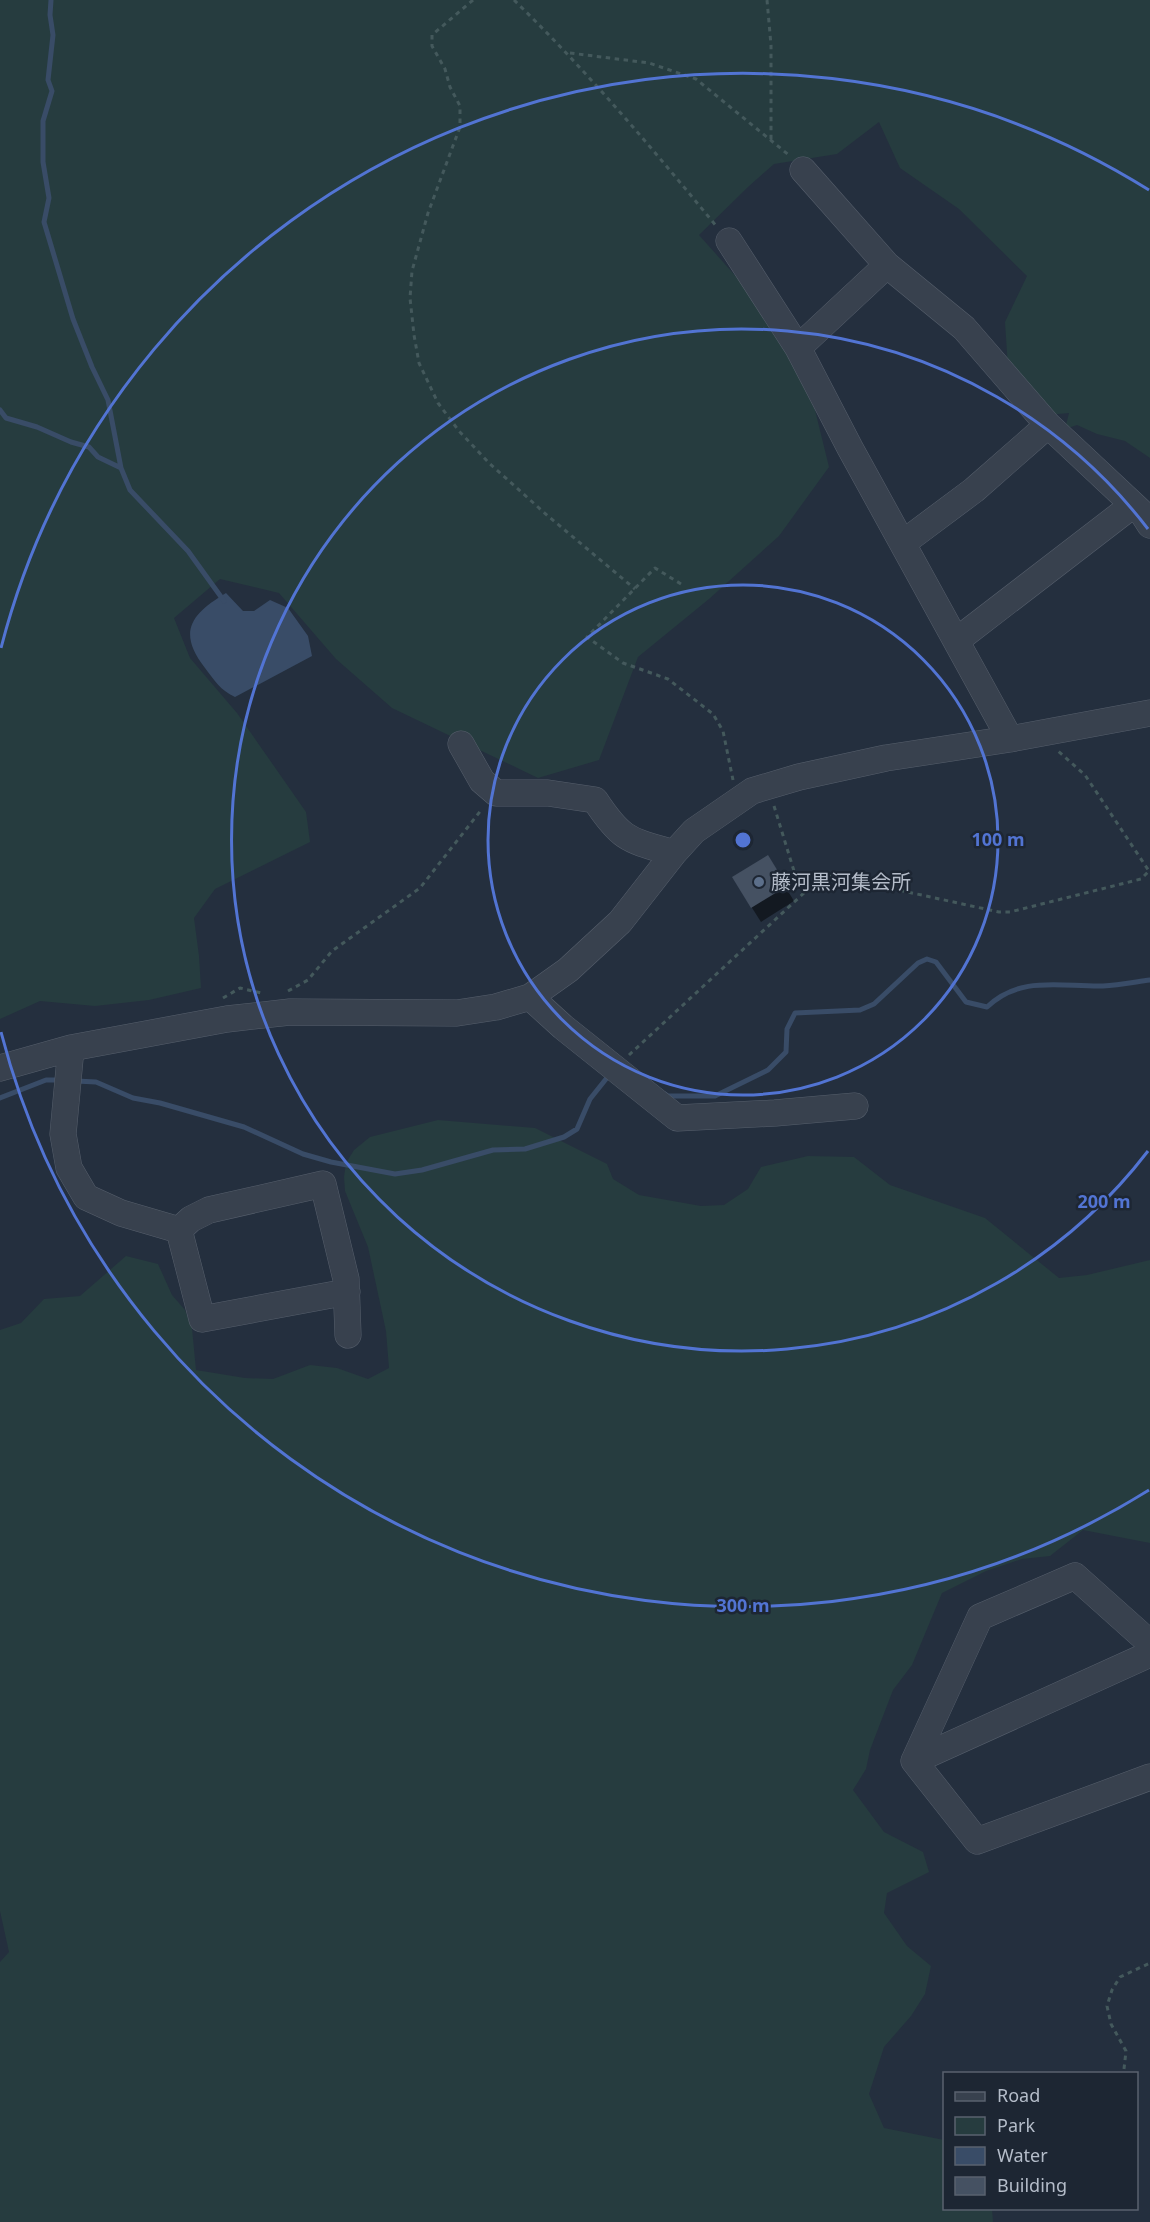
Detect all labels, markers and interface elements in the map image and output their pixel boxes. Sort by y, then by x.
text: 100 m [971,827,1025,851]
centre of rings [733,830,753,850]
place label: 藤河黒河集会所 [771,868,911,895]
marker: 藤河黒河集会所 [752,875,766,889]
text: 200 m [1077,1189,1131,1213]
text: 300 m [716,1593,770,1617]
legend [943,2072,1138,2210]
text: Road [997,2083,1040,2107]
text: Park [997,2113,1035,2137]
text: Water [997,2143,1048,2167]
text: Building [997,2173,1067,2197]

